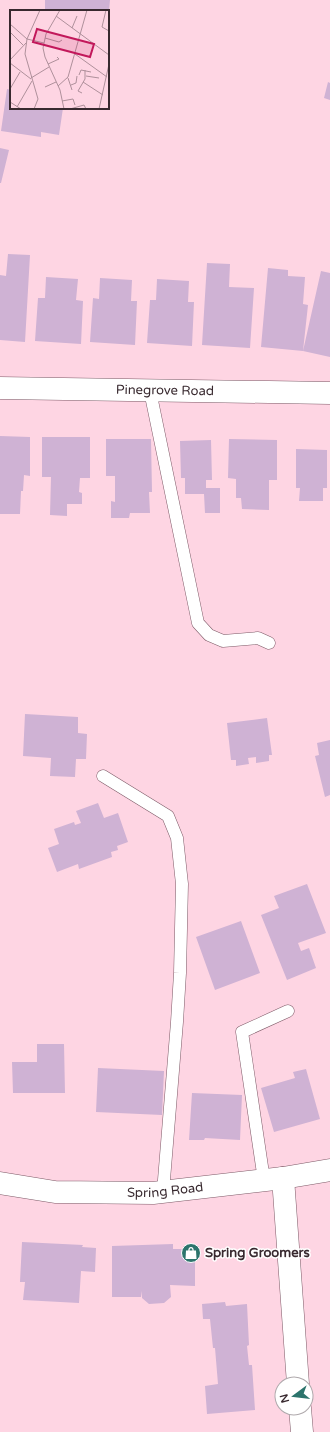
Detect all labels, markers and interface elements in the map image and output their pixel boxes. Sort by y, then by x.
inset map [10,10,109,109]
street label: Pinegrove Road [116,382,214,399]
street label: Spring Road [127,1179,204,1201]
shop icon: Spring Groomers [180,1242,202,1264]
place label: Spring Groomers [205,1245,310,1261]
north arrow [274,1376,314,1416]
text: N [277,1393,292,1404]

